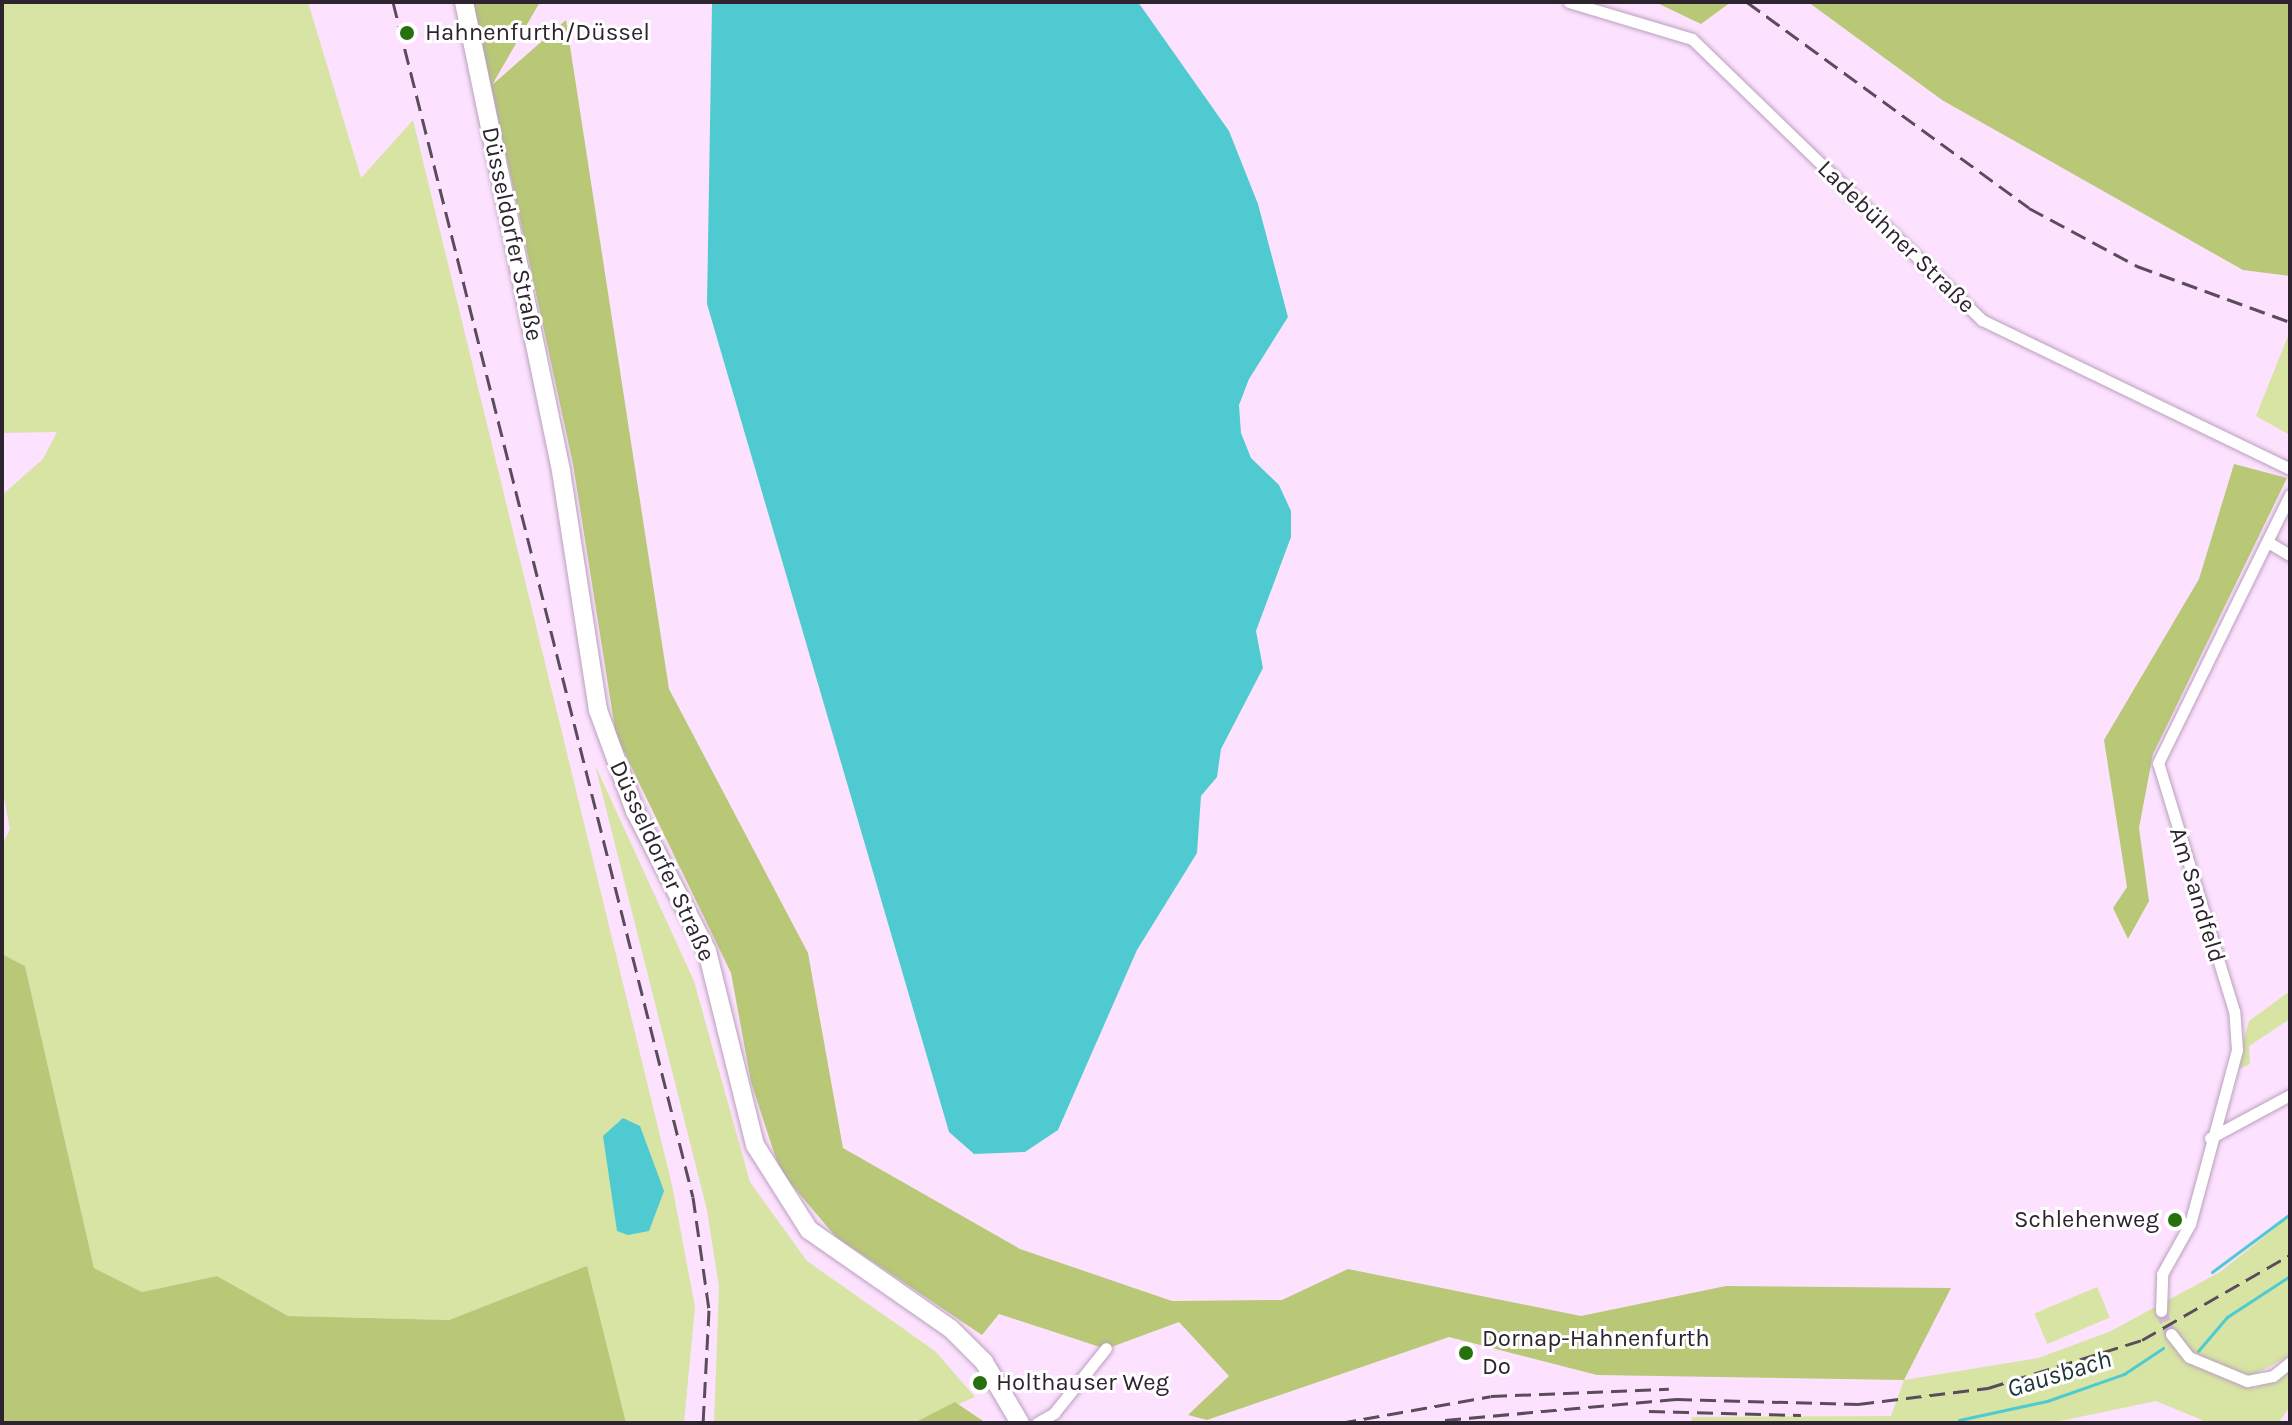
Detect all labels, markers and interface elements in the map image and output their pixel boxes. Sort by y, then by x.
place label: Hahnenfurth/Düssel [425,19,650,47]
marker: Hahnenfurth/Düssel [396,22,418,44]
street label: Düsseldorfer Straße [475,124,549,344]
street label: Ladebühner Straße [1811,154,1981,320]
street label: Düsseldorfer Straße [603,756,721,966]
street label: Am Sandfeld [2163,824,2231,966]
place label: Schlehenweg [2014,1206,2159,1234]
marker: Schlehenweg [2166,1211,2184,1229]
place label: Dornap-Hahnenfurth Do [1482,1325,1710,1381]
water label: Gausbach [2003,1343,2115,1405]
marker: Dornap-Hahnenfurth Do [1457,1344,1475,1362]
place label: Holthauser Weg [996,1369,1169,1397]
marker: Holthauser Weg [971,1374,989,1392]

